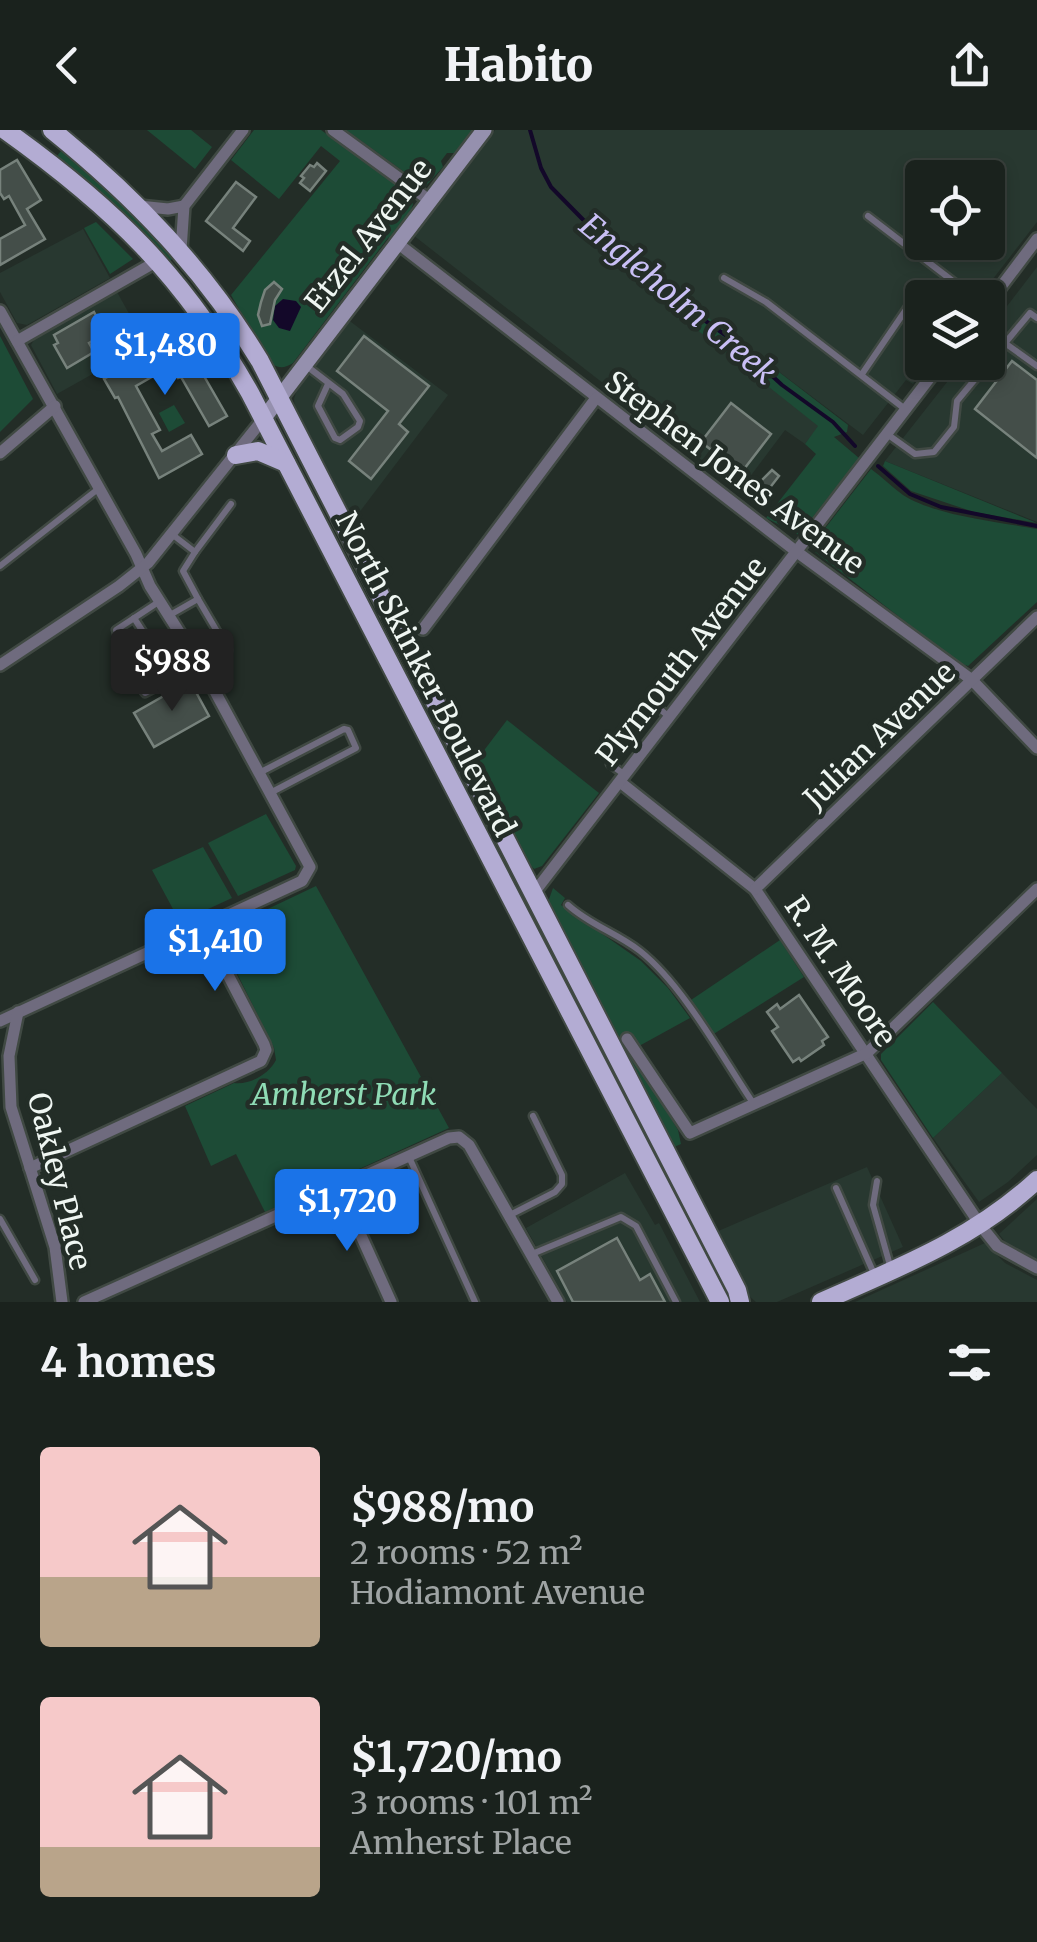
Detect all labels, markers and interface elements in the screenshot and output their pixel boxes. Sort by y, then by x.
text: Habito [444,37,593,93]
icon: back [40,38,95,93]
icon: share [942,38,997,93]
street label: Etzel Avenue [296,151,440,319]
map controls [905,160,1005,380]
button: locate [905,160,1005,260]
water label: Engleholm Creek [572,205,785,393]
button: layers [905,280,1005,380]
pin: $1,480 [84,313,246,398]
text: $1,480 [113,325,217,365]
street label: Stephen Jones Avenue [598,362,872,582]
street label: North Skinker Boulevard [328,505,524,843]
street label: Plymouth Avenue [588,549,774,773]
pin: $988 [113,629,231,714]
text: $988 [133,641,211,681]
street label: Julian Avenue [795,653,963,817]
street label: R. M. Moore [777,889,905,1053]
pin: $1,410 [134,909,296,994]
text: $1,410 [167,921,263,961]
park label: Amherst Park [250,1075,437,1113]
street label: Oakley Place [20,1088,100,1274]
pin: $1,720 [266,1169,428,1254]
text: $1,720 [297,1181,397,1221]
icon: filters [942,1335,997,1390]
text: 4 homes [40,1336,217,1388]
text: $988/mo [350,1481,534,1533]
icon: home [120,1487,240,1607]
text: 2 rooms · 52 m² [350,1533,582,1573]
text: Hodiamont Avenue [350,1573,645,1613]
text: $1,720/mo [350,1731,562,1783]
icon: home [120,1737,240,1857]
text: 3 rooms · 101 m² [350,1783,592,1823]
text: Amherst Place [350,1823,572,1863]

